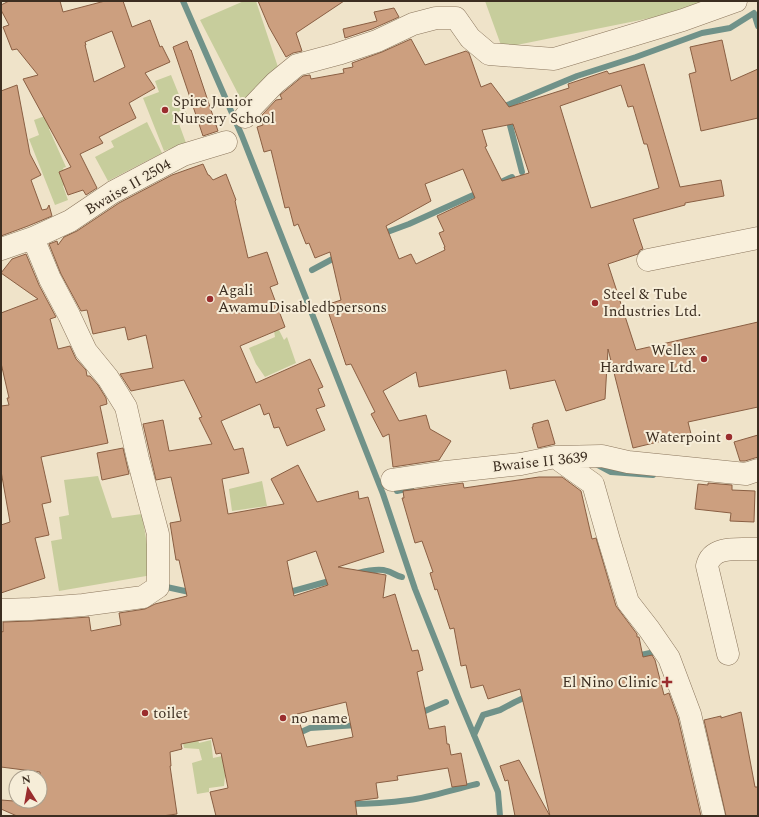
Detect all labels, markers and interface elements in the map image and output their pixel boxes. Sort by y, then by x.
place label: Spire Junior Nursery School [173,90,275,130]
marker: Spire Junior Nursery School [160,105,170,115]
street label: Bwaise II 2504 [81,153,176,221]
place label: Agali AwamuDisabledbpersons [218,279,387,319]
place label: Steel & Tube Industries Ltd. [603,283,701,323]
marker: Agali AwamuDisabledbpersons [205,294,215,304]
marker: Steel & Tube Industries Ltd. [590,298,600,308]
place label: Wellex Hardware Ltd. [600,339,697,379]
marker: Wellex Hardware Ltd. [699,354,709,364]
place label: Waterpoint [645,426,721,449]
marker: Waterpoint [724,432,734,442]
street label: Bwaise II 3639 [491,446,589,478]
place label: El Nino Clinic [562,671,658,694]
marker: El Nino Clinic [661,676,673,688]
place label: toilet [153,702,188,725]
place label: no name [291,707,348,730]
marker: toilet [140,708,150,718]
marker: no name [278,713,288,723]
north arrow [8,769,48,809]
text: N [20,770,32,789]

